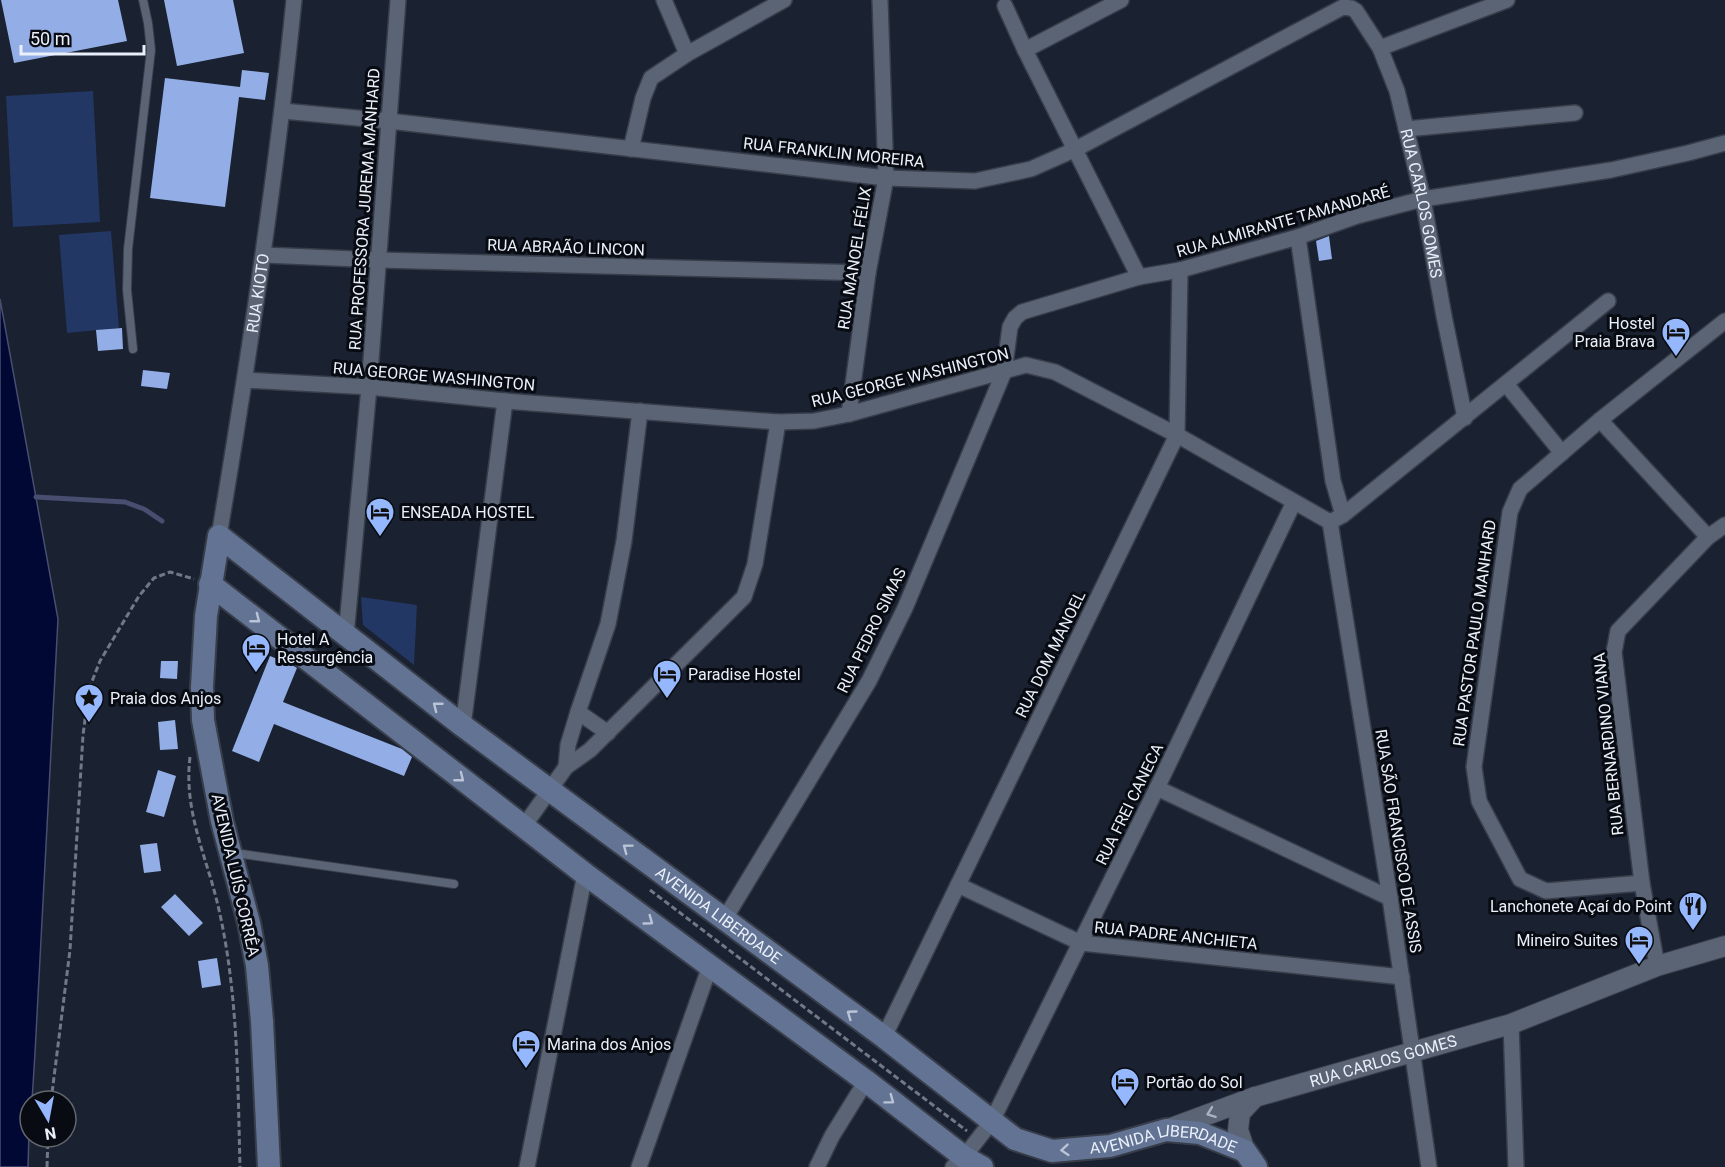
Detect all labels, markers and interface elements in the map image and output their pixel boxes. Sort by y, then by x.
scale bar [21,18,144,56]
text: 50 m [30,28,70,49]
street label: RUA PROFESSORA JUREMA MANHARD [345,67,384,351]
street label: RUA CARLOS GOMES [1396,127,1446,280]
street label: RUA FRANKLIN MOREIRA [742,134,926,172]
street label: RUA ALMIRANTE TAMANDARÉ [1174,182,1392,261]
street label: RUA MANOEL FÉLIX [834,185,875,331]
street label: RUA ABRAÃO LINCON [487,234,645,260]
street label: RUA KIOTO [243,252,273,334]
place label: Hostel Praia Brava [1575,314,1655,351]
hotel icon: Hostel Praia Brava [1660,316,1692,358]
street label: RUA GEORGE WASHINGTON [809,344,1011,411]
street label: RUA GEORGE WASHINGTON [332,358,536,395]
hotel icon: ENSEADA HOSTEL [364,496,396,538]
place label: ENSEADA HOSTEL [401,503,535,522]
street label: RUA PASTOR PAULO MANHARD [1449,519,1500,748]
street label: RUA PEDRO SIMAS [833,565,910,696]
street label: RUA DOM MANOEL [1012,587,1090,721]
one-way arrow [250,612,261,623]
place label: Hotel A Ressurgência [277,630,373,667]
hotel icon: Hotel A Ressurgência [240,632,272,674]
street label: RUA BERNARDINO VIANA [1589,651,1628,836]
hotel icon: Paradise Hostel [651,658,683,700]
place label: Paradise Hostel [688,665,801,684]
place icon: Praia dos Anjos [73,682,105,724]
place label: Praia dos Anjos [110,689,221,708]
one-way arrow [433,702,444,713]
street label: RUA SÃO FRANCISCO DE ASSIS [1371,728,1427,954]
street label: RUA FREI CANECA [1092,740,1167,868]
one-way arrow [453,770,464,781]
street label: AVENIDA LUÍS CORRÊA [208,792,264,959]
one-way arrow [623,844,634,855]
street label: AVENIDA LIBERDADE [652,863,785,968]
restaurant icon: Lanchonete Açaí do Point [1677,890,1709,932]
place label: Lanchonete Açaí do Point [1490,897,1672,916]
one-way arrow [642,914,653,925]
street label: RUA PADRE ANCHIETA [1093,917,1259,954]
hotel icon: Mineiro Suites [1623,924,1655,966]
place label: Mineiro Suites [1516,931,1618,950]
one-way arrow [847,1010,858,1021]
hotel icon: Marina dos Anjos [510,1028,542,1070]
street label: RUA CARLOS GOMES [1307,1031,1459,1091]
place label: Marina dos Anjos [547,1035,671,1054]
hotel icon: Portão do Sol [1109,1066,1141,1108]
place label: Portão do Sol [1146,1073,1243,1092]
north arrow [18,1089,78,1149]
one-way arrow [883,1092,894,1103]
one-way arrow [1206,1106,1216,1119]
street label: AVENIDA LIBERDADE [1089,1121,1240,1158]
text: N [43,1123,58,1144]
one-way arrow [1061,1143,1070,1156]

